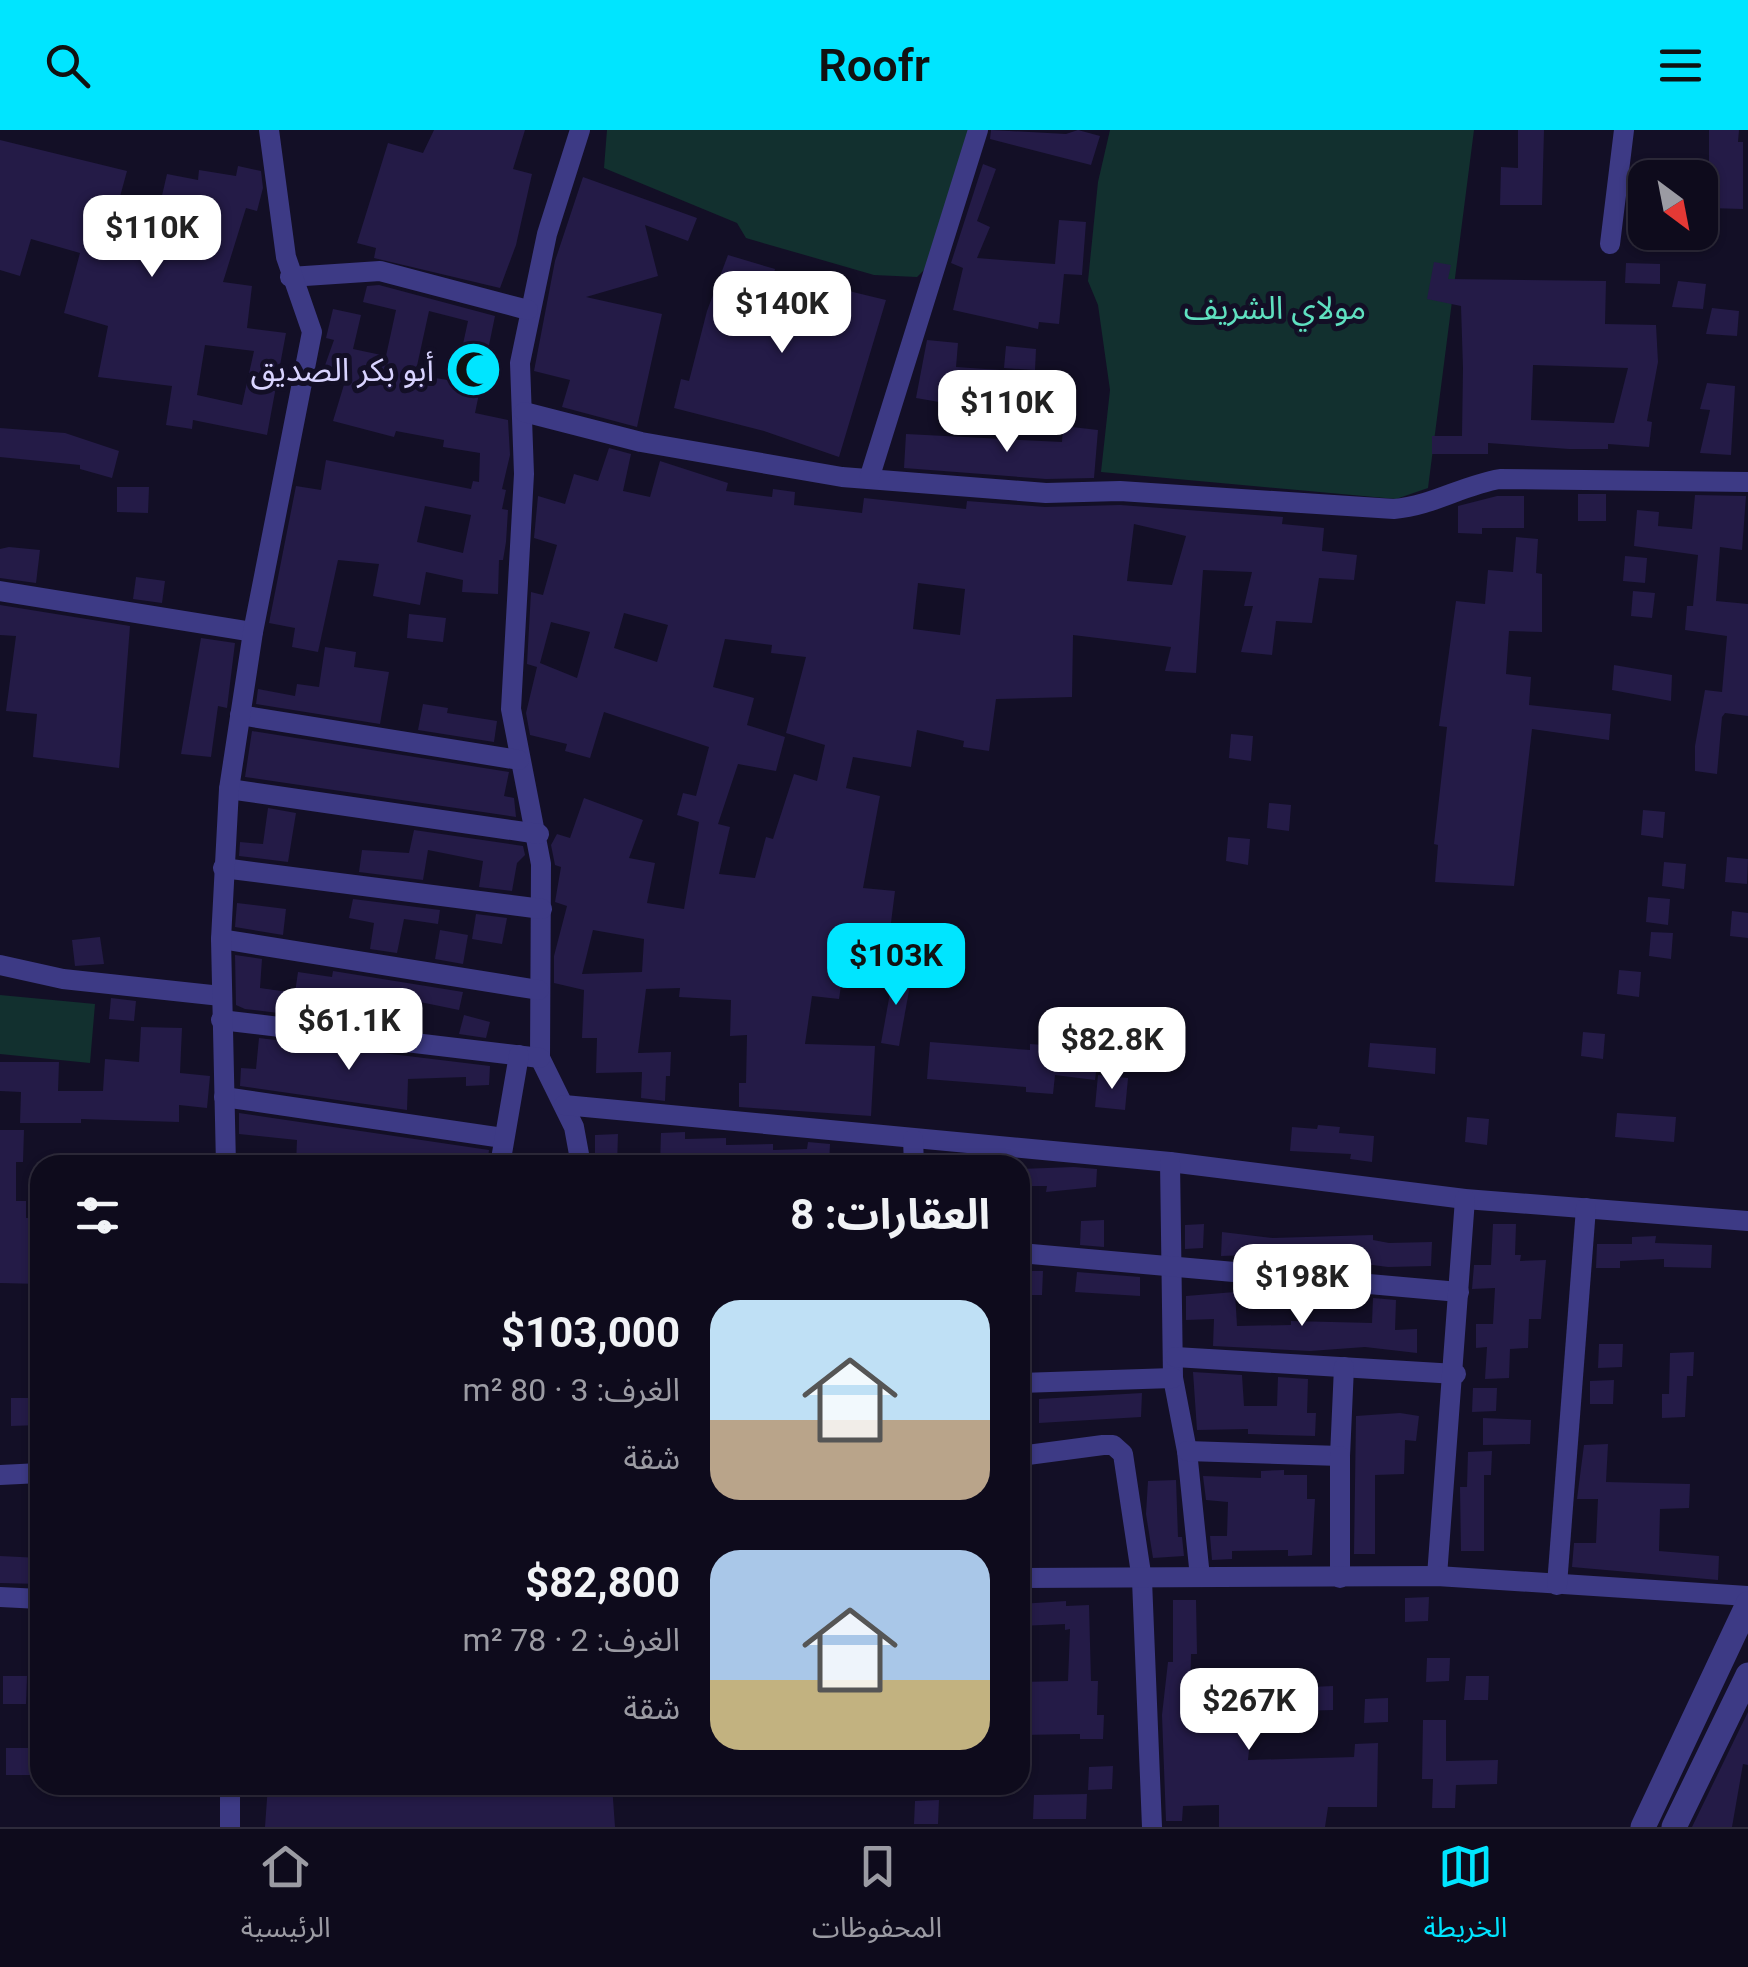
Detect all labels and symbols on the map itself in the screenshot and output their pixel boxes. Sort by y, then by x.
north arrow [1628,160,1718,250]
pin: $110K [82,195,222,280]
pin: $140K [712,271,852,356]
park label: مولاي الشريف [1184,289,1366,332]
mosque icon: أبو بكر الصديق [443,340,503,400]
place label: أبو بكر الصديق [251,351,434,390]
pin: $110K [937,370,1077,455]
pin: $103K [826,923,966,1008]
pin: $61.1K [268,988,430,1073]
pin: $82.8K [1031,1007,1193,1092]
pin: $198K [1232,1244,1372,1329]
pin: $267K [1179,1668,1319,1753]

